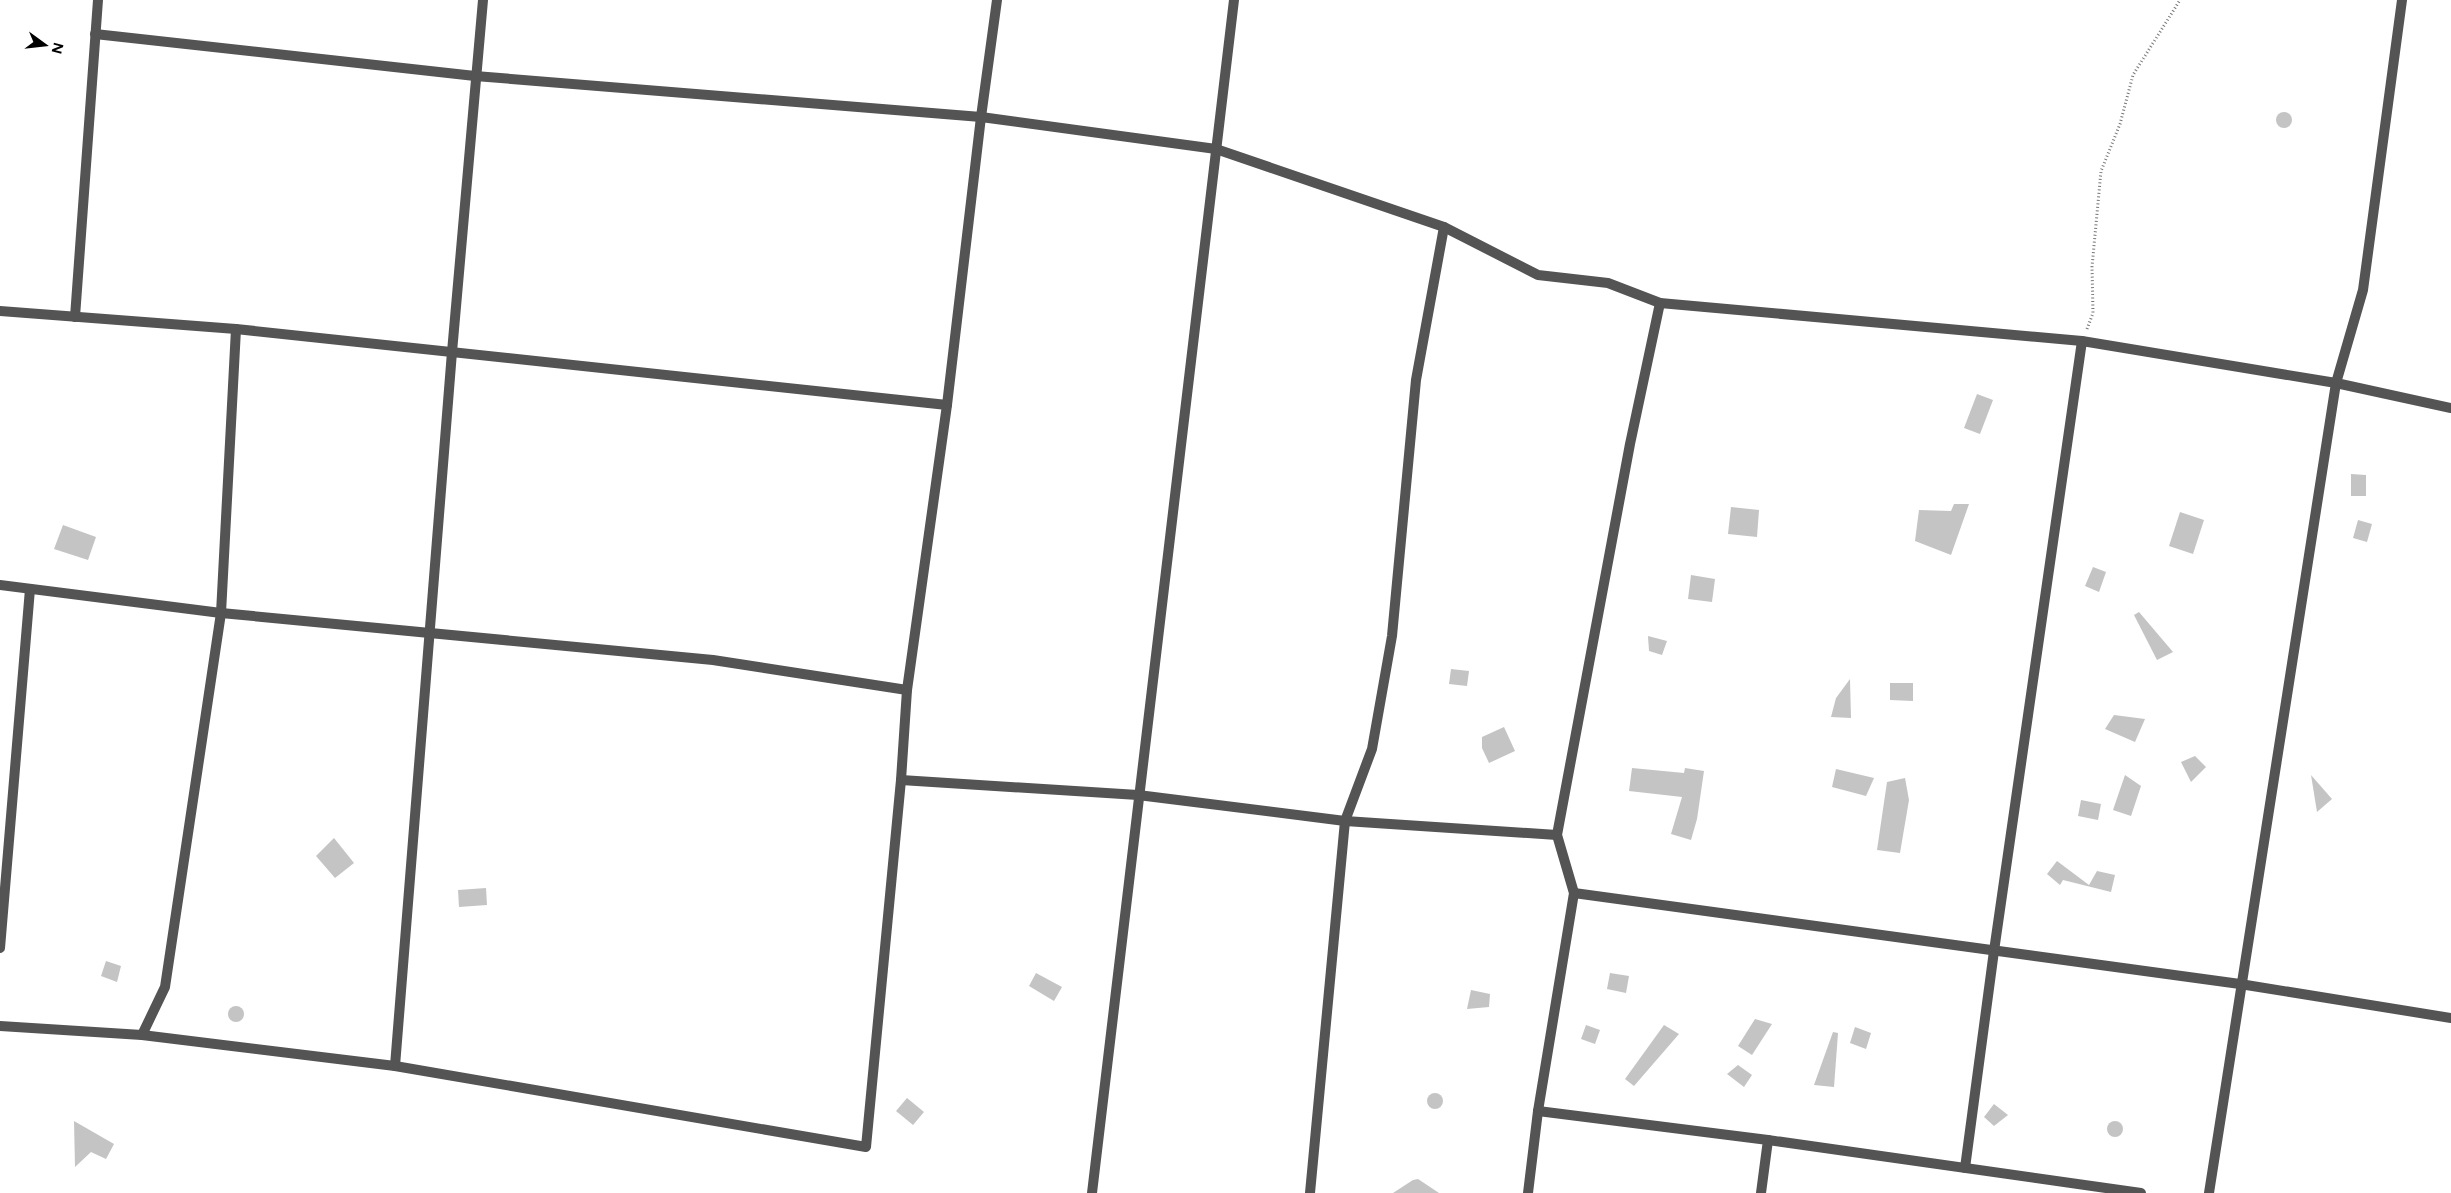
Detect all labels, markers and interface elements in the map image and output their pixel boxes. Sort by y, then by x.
north arrow [20,20,70,70]
text: N [47,41,67,56]

